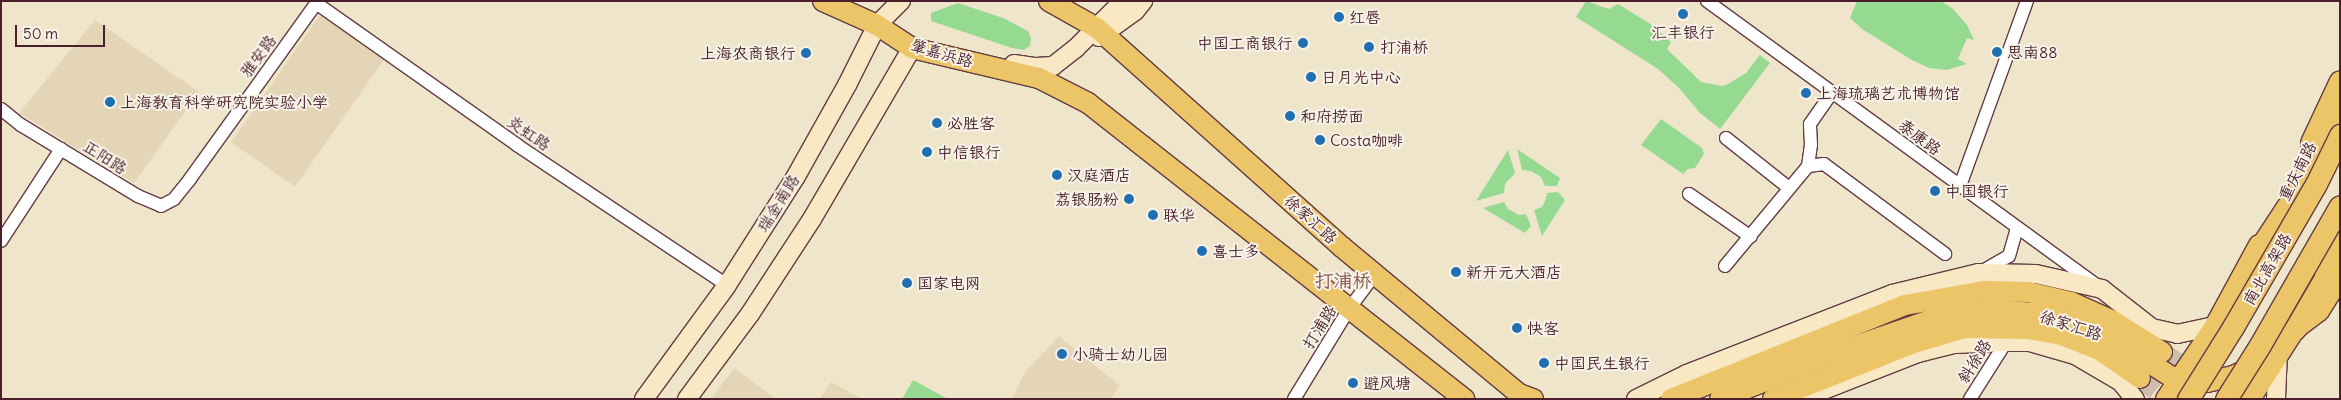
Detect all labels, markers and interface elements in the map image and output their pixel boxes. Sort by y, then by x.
place label: 红唇 [1349,7,1381,27]
marker: 汇丰银行 [1677,8,1689,20]
marker: 红唇 [1333,11,1345,23]
scale bar [18,15,108,47]
place label: 汇丰银行 [1651,22,1715,42]
text: 50 m [23,24,58,43]
street label: 雅安路 [236,31,280,81]
place label: 中国工商银行 [1197,33,1293,53]
street label: 肇嘉浜路 [909,35,975,71]
marker: 中国工商银行 [1297,37,1309,49]
place label: 打浦桥 [1380,37,1428,57]
marker: 打浦桥 [1362,40,1376,54]
place label: 思南88 [2007,42,2057,62]
place label: 上海农商银行 [700,43,796,63]
marker: 思南88 [1991,46,2003,58]
marker: 上海农商银行 [800,47,812,59]
place label: 日月光中心 [1321,67,1401,87]
marker: 日月光中心 [1305,71,1317,83]
place label: 上海琉璃艺术博物馆 [1816,83,1960,103]
marker: 上海琉璃艺术博物馆 [1800,87,1812,99]
place label: 上海教育科学研究院实验小学 [120,92,328,112]
marker: 上海教育科学研究院实验小学 [104,96,116,108]
place label: 和府捞面 [1300,106,1364,126]
marker: 和府捞面 [1284,110,1296,122]
street label: 炎虹路 [504,112,554,154]
place label: 必胜客 [947,113,995,133]
street label: 泰康路 [1895,115,1945,159]
marker: 必胜客 [931,117,943,129]
place label: Costa咖啡 [1330,130,1403,150]
marker: Costa咖啡 [1314,134,1326,146]
street label: 正阳路 [80,136,130,178]
street label: 重庆南路 [2274,138,2320,204]
place label: 中信银行 [937,142,1001,162]
marker: 中信银行 [921,146,933,158]
place label: 汉庭酒店 [1067,165,1131,185]
marker: 汉庭酒店 [1051,169,1063,181]
street label: 瑞金南路 [753,171,803,235]
place label: 中国银行 [1945,181,2009,201]
marker: 中国银行 [1929,185,1941,197]
place label: 荔银肠粉 [1055,189,1119,209]
street label: 徐家汇路 [1281,190,1341,248]
marker: 荔银肠粉 [1123,193,1135,205]
place label: 联华 [1163,205,1195,225]
marker: 联华 [1147,209,1159,221]
street label: 南北高架路 [2239,230,2295,308]
place label: 喜士多 [1212,241,1260,261]
marker: 喜士多 [1196,245,1208,257]
place label: 新开元大酒店 [1466,262,1562,282]
marker: 新开元大酒店 [1450,266,1462,278]
district label: 打浦桥 [1315,270,1371,292]
place label: 国家电网 [917,273,981,293]
marker: 国家电网 [901,277,913,289]
street label: 打浦路 [1298,302,1340,352]
street label: 徐家汇路 [2038,306,2104,344]
place label: 快客 [1527,318,1559,338]
marker: 快客 [1511,322,1523,334]
street label: 斜徐路 [1953,336,1995,386]
place label: 小骑士幼儿园 [1072,344,1168,364]
marker: 小骑士幼儿园 [1056,348,1068,360]
place label: 中国民生银行 [1554,353,1650,373]
marker: 中国民生银行 [1538,357,1550,369]
place label: 避风塘 [1363,373,1411,393]
marker: 避风塘 [1347,377,1359,389]

